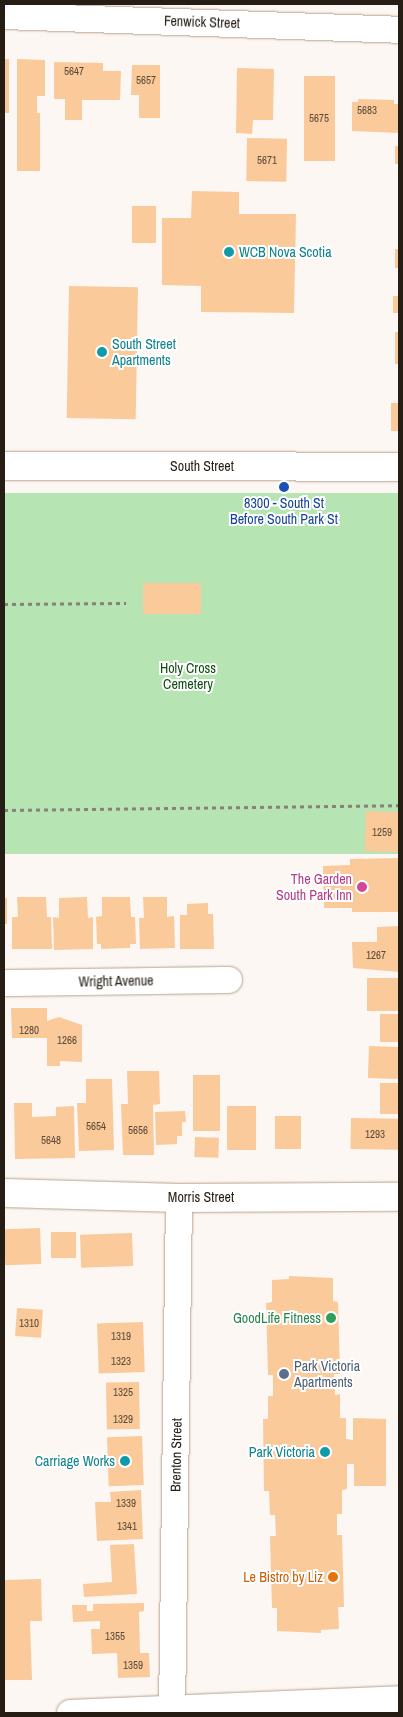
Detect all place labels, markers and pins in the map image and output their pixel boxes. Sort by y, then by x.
place label: WCB Nova Scotia [239,244,332,260]
marker: WCB Nova Scotia [223,246,235,258]
place label: South Street Apartments [112,336,176,368]
marker: South Street Apartments [96,346,108,358]
marker: 8300 - South St Before South Park St [278,481,290,493]
place label: 8300 - South St Before South Park St [230,495,338,528]
place label: The Garden South Park Inn [276,871,352,904]
marker: The Garden South Park Inn [356,881,368,893]
place label: GoodLife Fitness [233,1310,321,1326]
marker: GoodLife Fitness [325,1312,337,1324]
place label: Park Victoria Apartments [294,1358,360,1390]
marker: Park Victoria Apartments [278,1368,290,1380]
place label: Park Victoria [249,1444,315,1460]
marker: Park Victoria [319,1446,331,1458]
place label: Carriage Works [35,1453,115,1469]
marker: Carriage Works [119,1455,131,1467]
place label: Le Bistro by Liz [243,1569,323,1585]
marker: Le Bistro by Liz [327,1571,339,1583]

